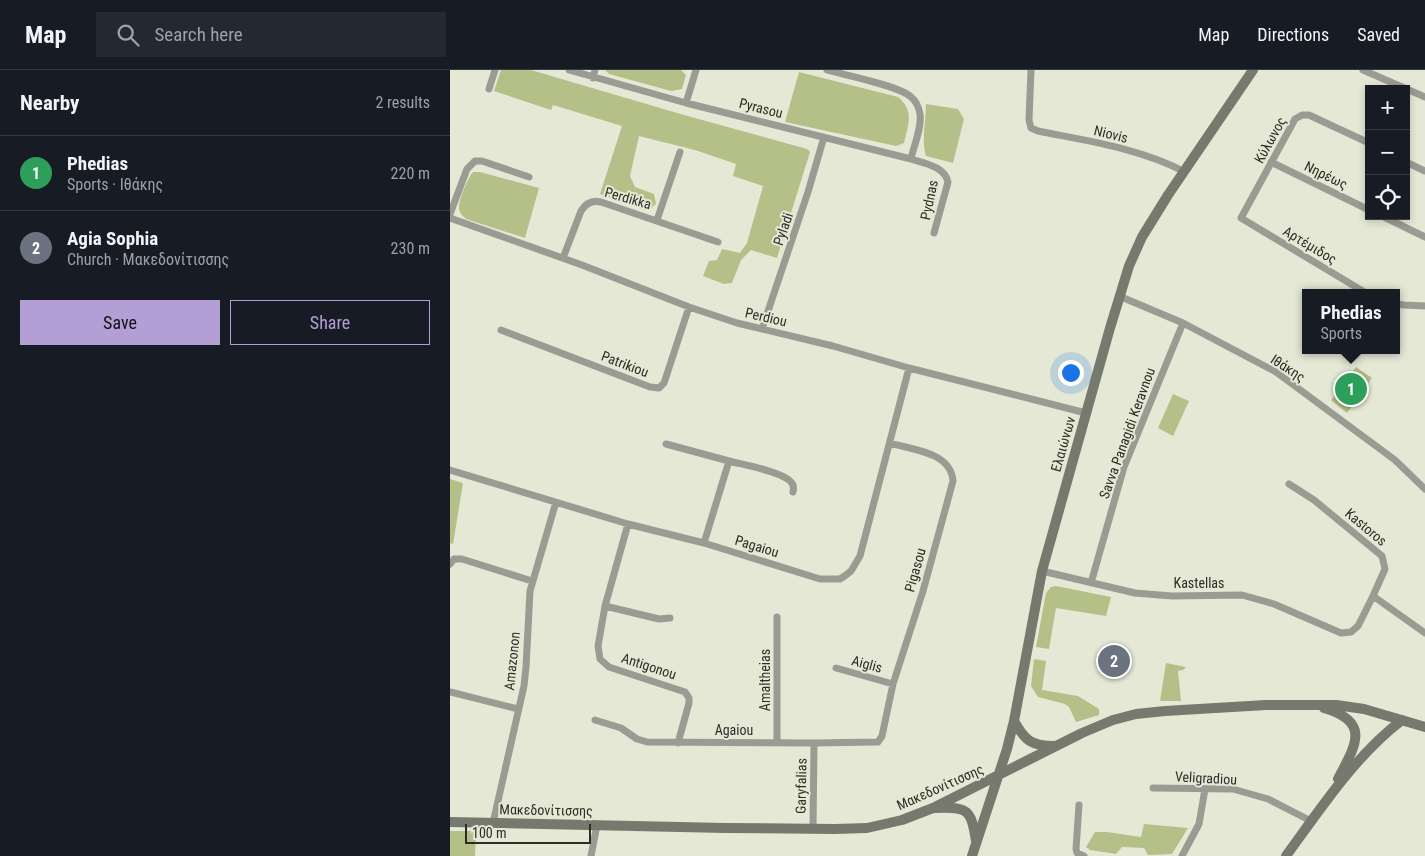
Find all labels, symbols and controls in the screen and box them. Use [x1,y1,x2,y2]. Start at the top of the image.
search box [96,12,446,57]
text: Map [25,21,66,49]
icon: search [114,21,142,49]
text: Search here [154,23,243,46]
text: Map [1198,24,1229,45]
text: Directions [1257,24,1329,45]
text: Saved [1357,24,1400,45]
map controls [1365,85,1410,220]
button: + [1365,85,1410,130]
text: Nearby [20,91,79,115]
text: 2 results [375,93,430,112]
street label: Pyrasou [737,95,785,121]
street label: Κύλωνος [1251,114,1289,166]
street label: Niovis [1092,122,1130,146]
button: − [1365,130,1410,175]
text: Phedias [67,152,128,175]
street label: Νηρέως [1302,158,1350,192]
text: 1 [32,164,40,183]
text: 220 m [391,164,430,183]
text: Sports · Ιθάκης [67,175,163,194]
button: locate [1365,175,1410,220]
street label: Pydnas [917,179,941,221]
street label: Perdikka [603,184,653,212]
street label: Pyladi [770,210,796,248]
street label: Αρτέμιδος [1280,223,1340,267]
text: Agia Sophia [67,227,158,250]
text: 2 [32,239,40,258]
text: 230 m [391,239,430,258]
text: Church · Μακεδονίτισσης [67,250,229,269]
popup [1302,289,1400,354]
button: Save [20,300,220,345]
button: Share [230,300,430,345]
text: Phedias [1320,301,1382,324]
street label: Perdiou [744,304,788,330]
text: Sports [1320,324,1362,343]
street label: Patrikiou [599,348,651,380]
street label: Ιθάκης [1268,351,1308,385]
your location [1058,360,1084,386]
street label: Savva Panagidi Keravnou [1096,365,1158,501]
pin: 1 [1335,370,1367,408]
street label: Ελαιώνων [1047,415,1079,473]
street label: Kastoros [1342,505,1390,549]
street label: Pagaiou [733,532,781,560]
street label: Pigasou [901,546,929,594]
street label: Kastellas [1174,575,1224,591]
street label: Amazonon [501,631,523,691]
pin: 2 [1098,642,1130,680]
street label: Amaltheias [757,649,773,711]
street label: Antigonou [620,650,678,682]
street label: Aiglis [850,652,884,676]
street label: Agaiou [715,722,753,738]
street label: Garyfalias [793,758,809,814]
street label: Μακεδονίτισσης [894,761,986,813]
street label: Veligradiou [1175,768,1237,788]
street label: Μακεδονίτισσης [499,801,593,819]
scale bar [465,821,591,844]
text: 100 m [472,825,507,841]

